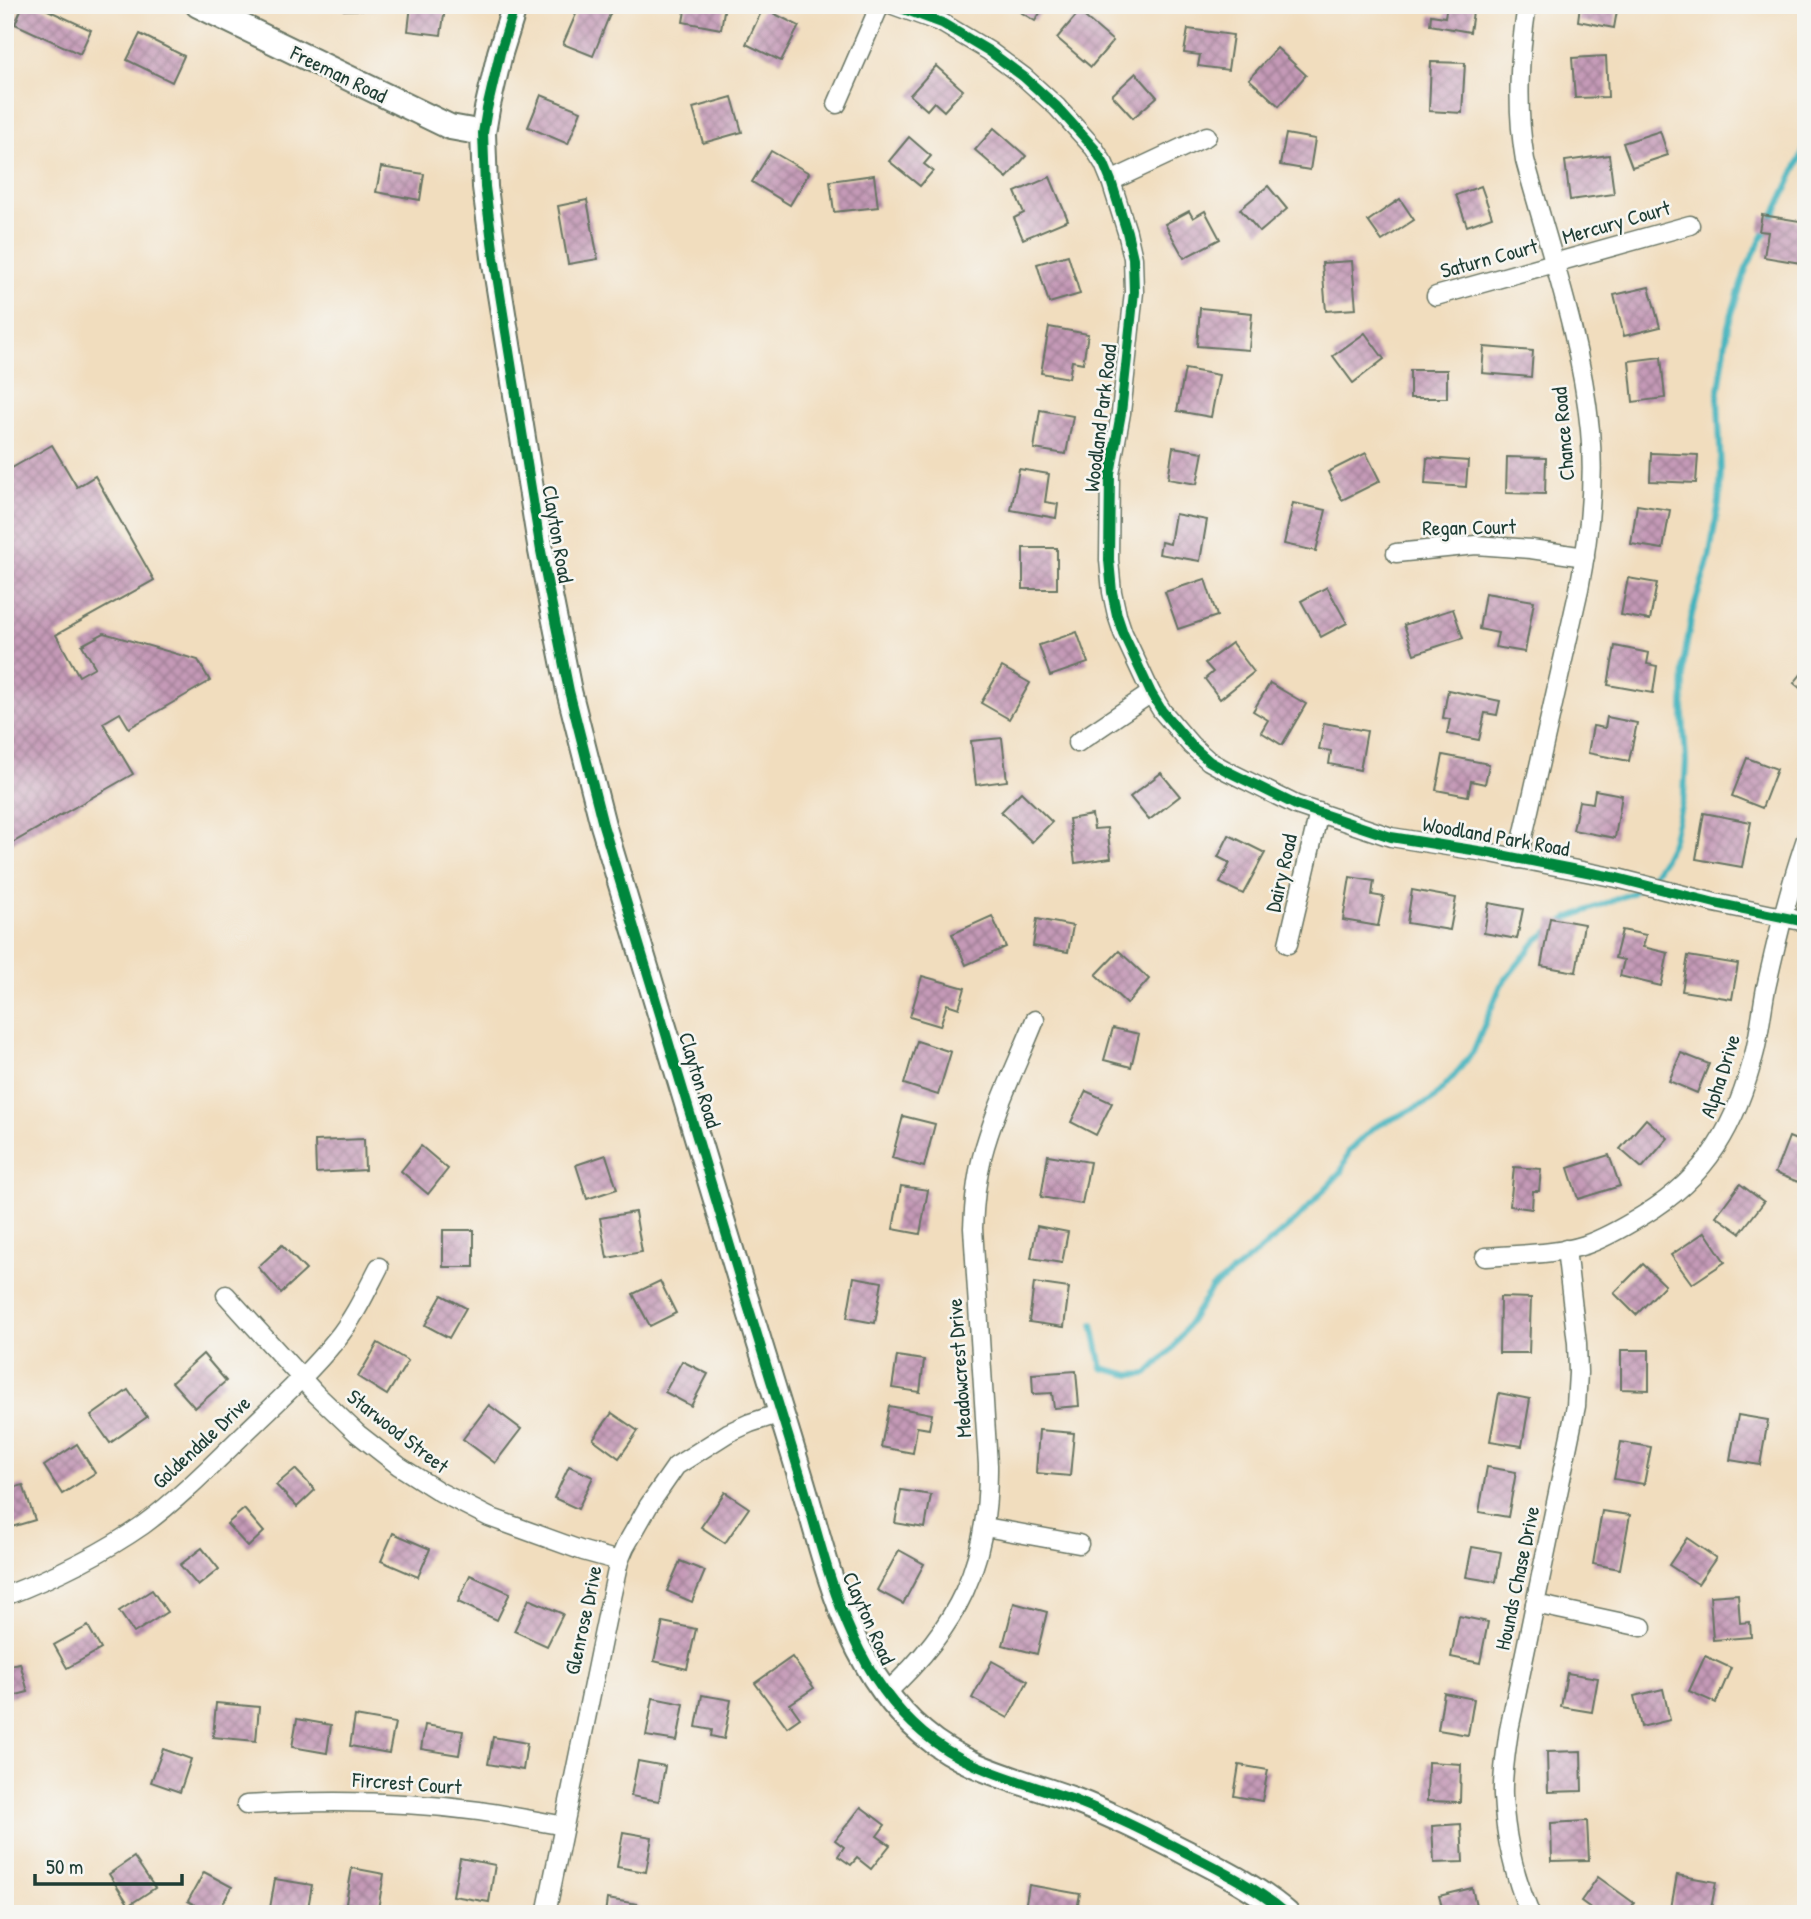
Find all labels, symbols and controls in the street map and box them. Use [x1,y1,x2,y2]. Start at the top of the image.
street label: Freeman Road [285,38,392,110]
street label: Mercury Court [1559,193,1674,251]
street label: Saturn Court [1437,231,1542,285]
street label: Woodland Park Road [1077,342,1123,494]
street label: Chance Road [1544,386,1582,482]
street label: Clayton Road [535,483,581,585]
street label: Regan Court [1422,512,1517,542]
street label: Woodland Park Road [1420,809,1572,863]
street label: Dairy Road [1258,831,1304,915]
street label: Clayton Road [672,1029,728,1131]
street label: Alpha Drive [1693,1031,1747,1121]
street label: Meadowcrest Drive [940,1297,978,1439]
street label: Starwood Street [341,1382,455,1480]
street label: Goldendale Drive [145,1389,257,1495]
street label: Hounds Chase Drive [1488,1503,1546,1653]
street label: Glenrose Drive [557,1563,609,1677]
street label: Clayton Road [836,1567,902,1669]
street label: Fircrest Court [351,1765,463,1801]
scale bar [35,1842,182,1886]
text: 50 m [46,1852,83,1881]

